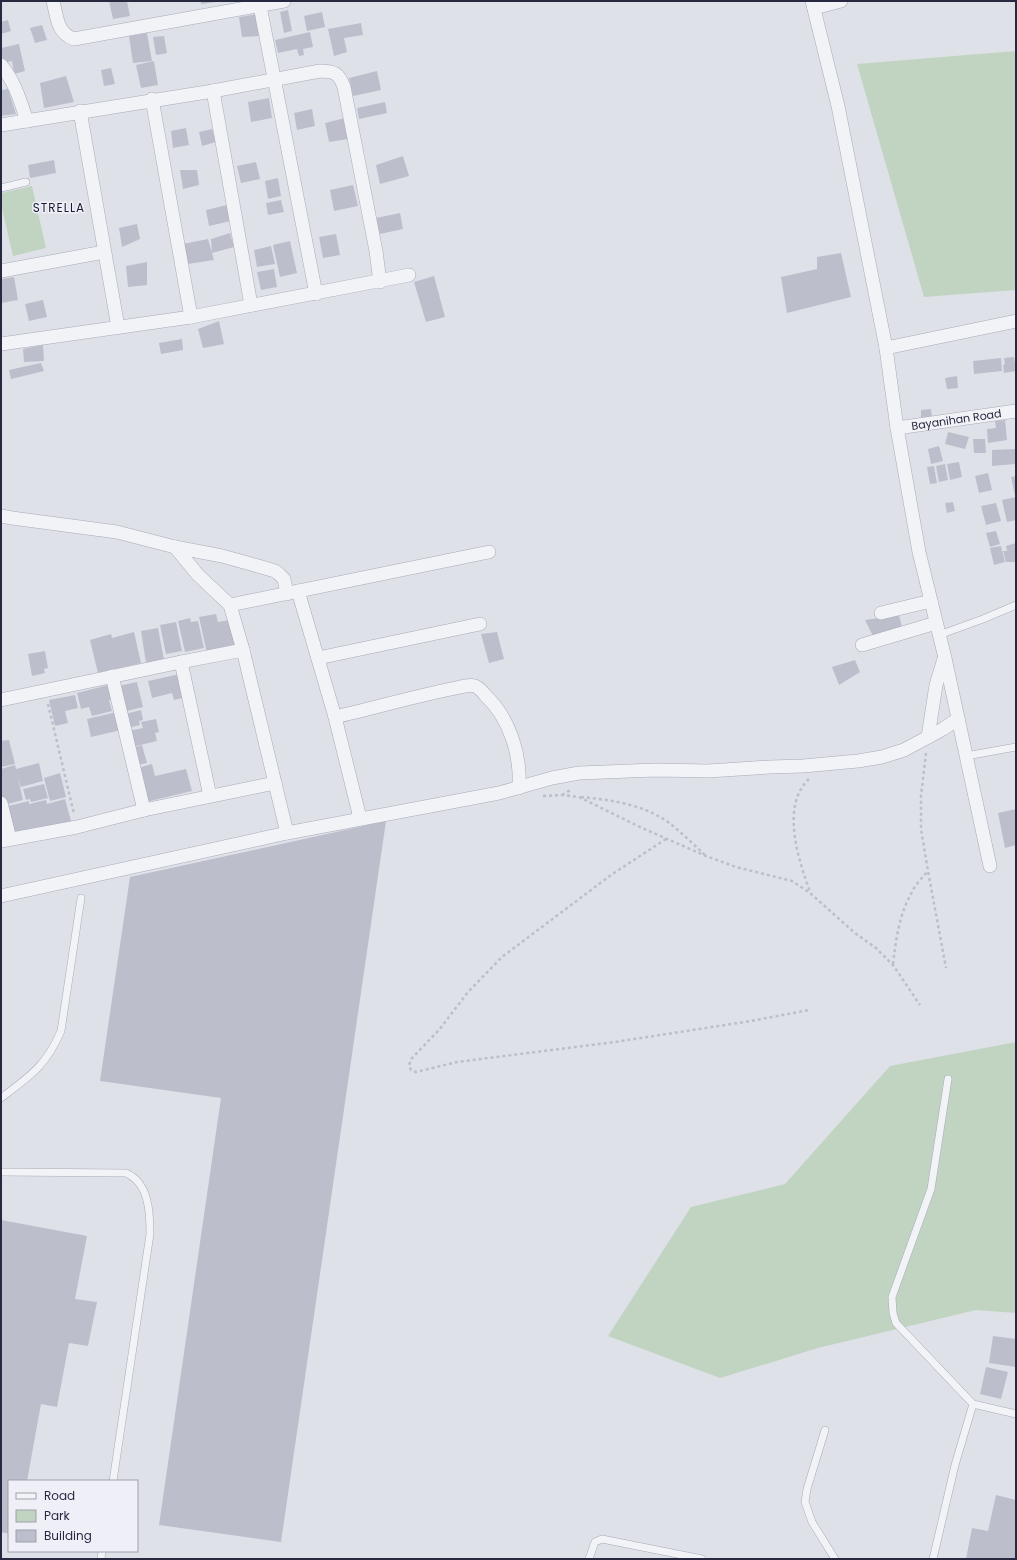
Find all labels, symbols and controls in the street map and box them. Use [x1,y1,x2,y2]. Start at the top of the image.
district label: STRELLA [33,199,85,216]
street label: Bayanihan Road [910,405,1002,434]
legend [8,1480,138,1552]
text: Road [44,1487,75,1504]
text: Park [44,1507,71,1524]
text: Building [44,1527,92,1544]

